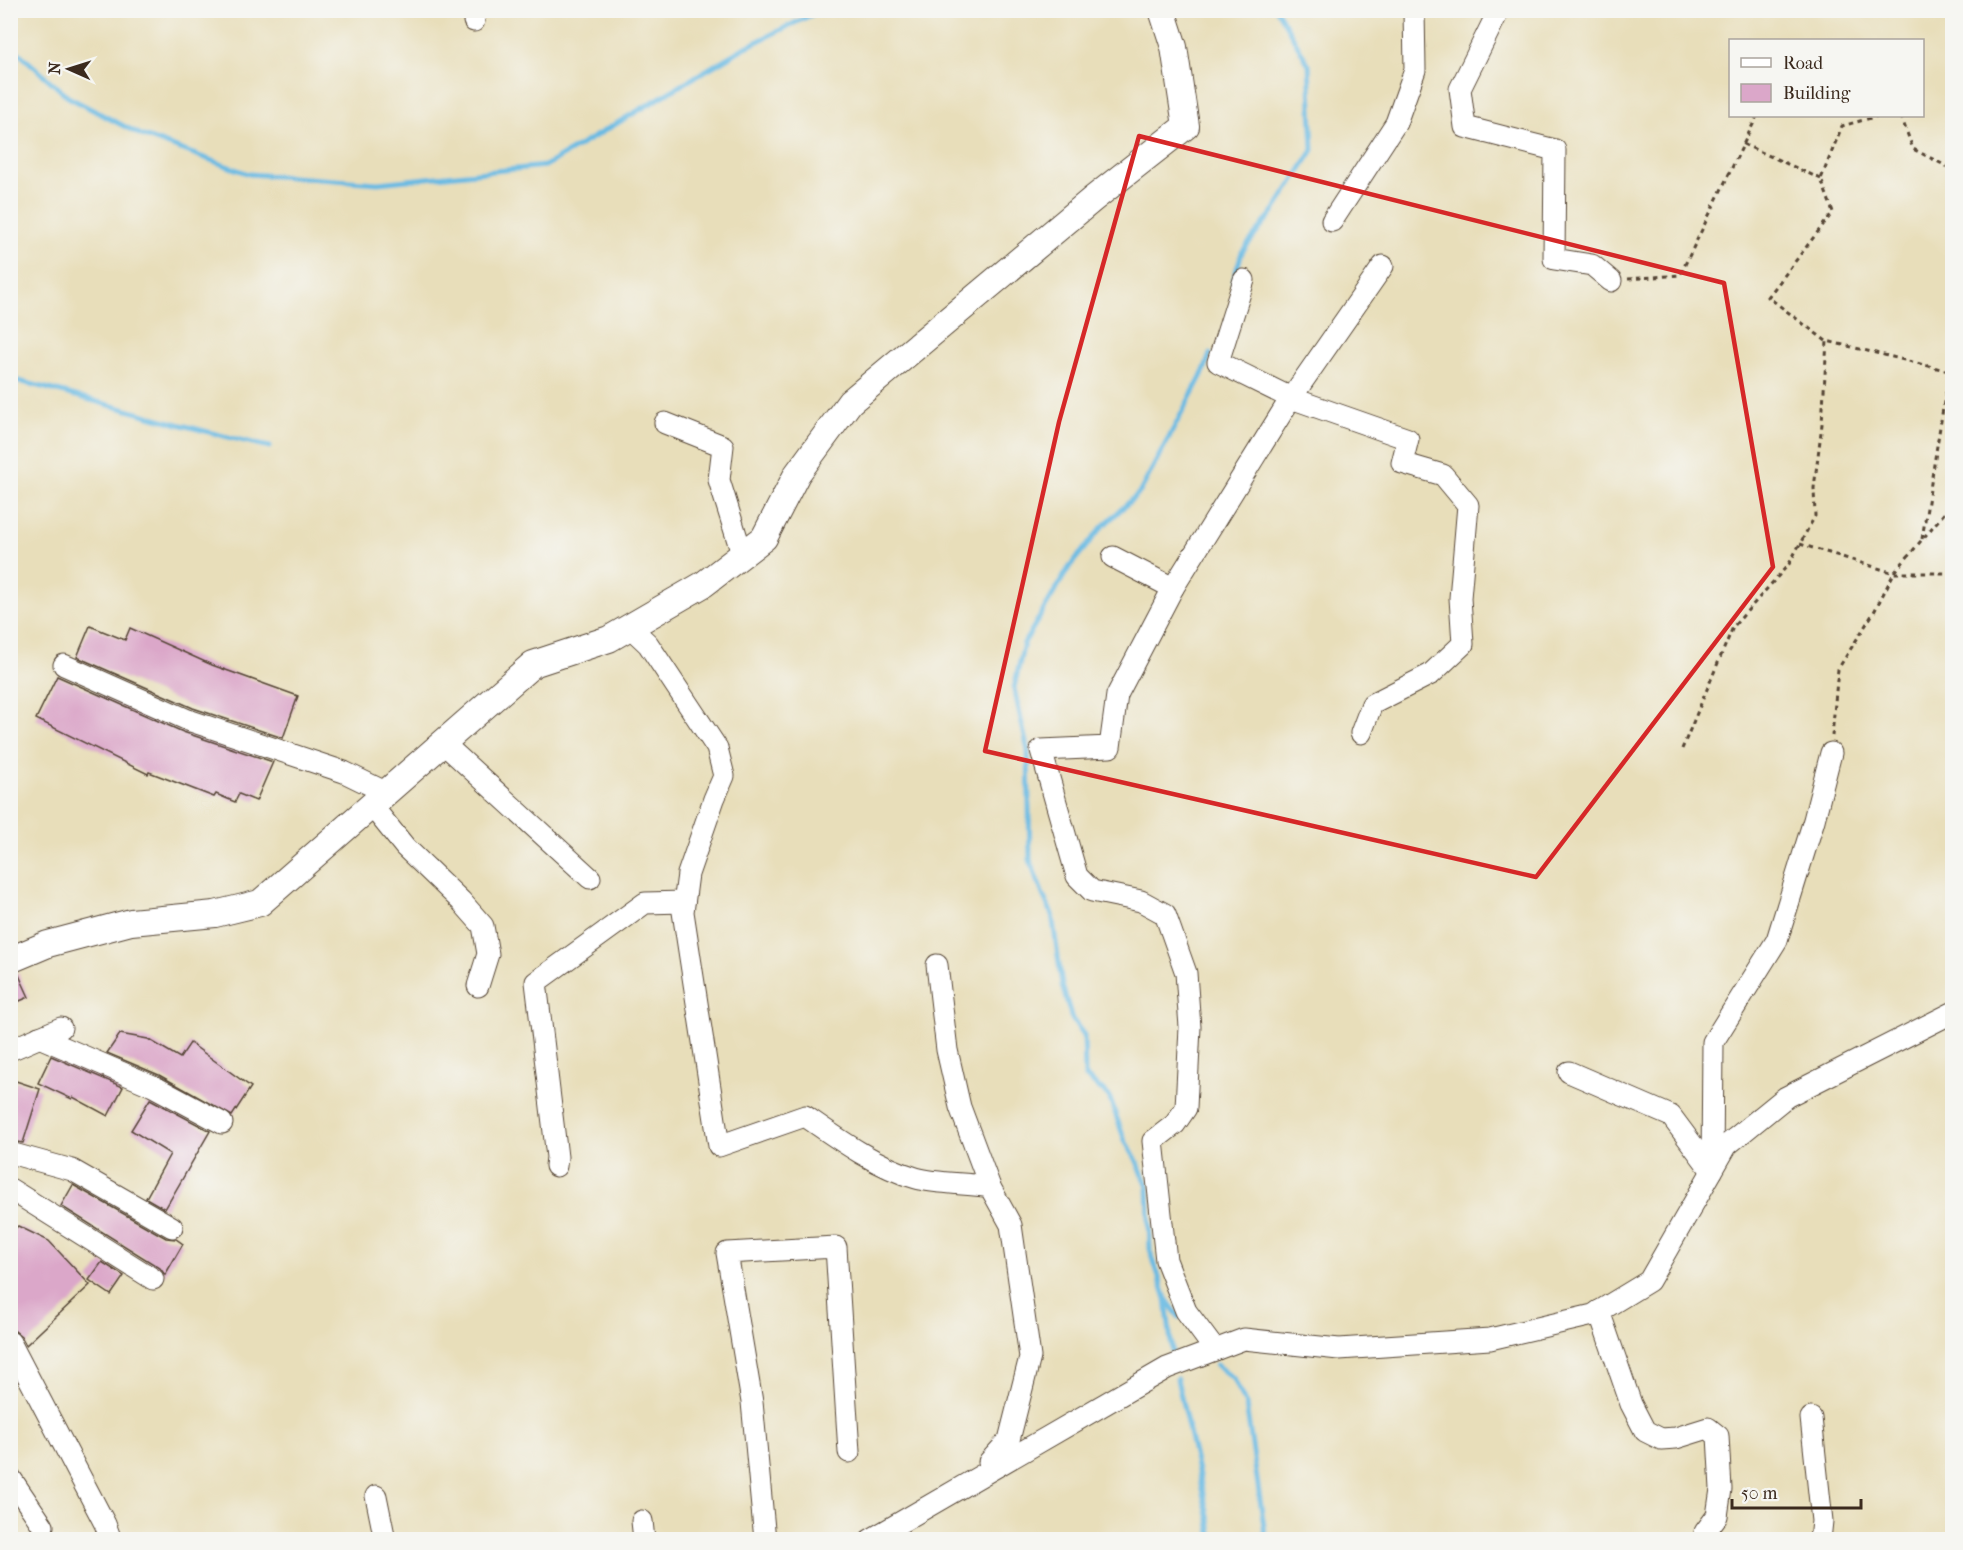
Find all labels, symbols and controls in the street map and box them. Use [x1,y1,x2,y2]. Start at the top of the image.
north arrow [39,39,99,99]
legend [1729,39,1924,117]
text: Road [1783,53,1823,74]
text: N [45,61,64,75]
text: Building [1783,83,1851,104]
scale bar [1732,1472,1861,1510]
text: 50 m [1741,1483,1778,1504]

